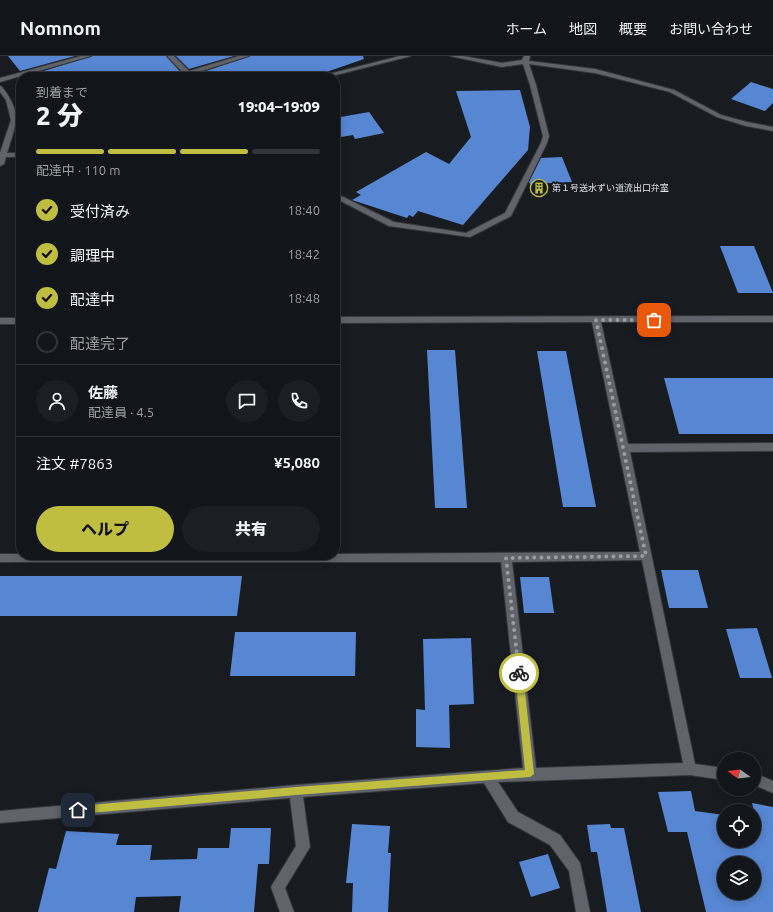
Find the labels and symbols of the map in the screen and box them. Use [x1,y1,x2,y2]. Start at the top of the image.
building icon: 第１号送水ずい道流出口弁室 [529,178,549,198]
place label: 第１号送水ずい道流出口弁室 [552,183,669,193]
pin [637,303,671,337]
courier [499,653,539,693]
north arrow [717,752,761,796]
pin [61,793,95,827]

